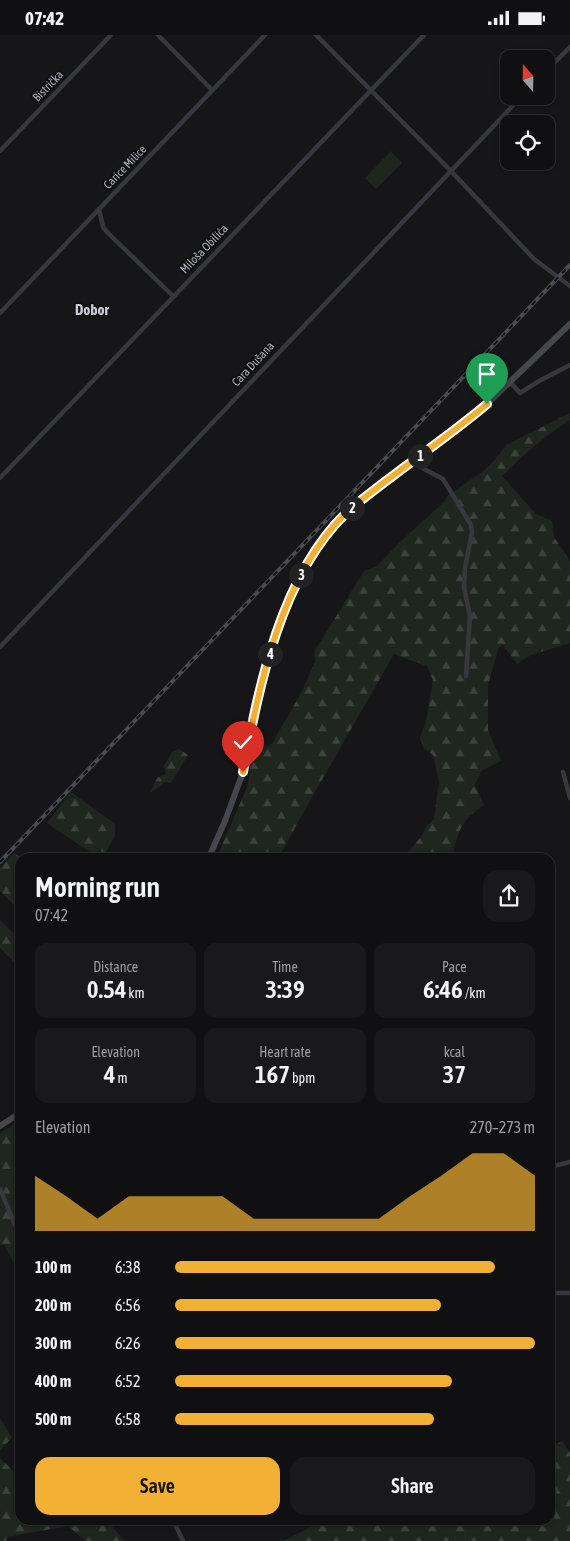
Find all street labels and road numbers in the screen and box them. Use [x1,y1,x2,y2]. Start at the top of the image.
street label: Bistrička [30,68,66,104]
street label: Carice Milice [101,142,149,192]
street label: Miloša Obilića [177,222,231,276]
street label: Cara Dušana [229,339,277,389]

